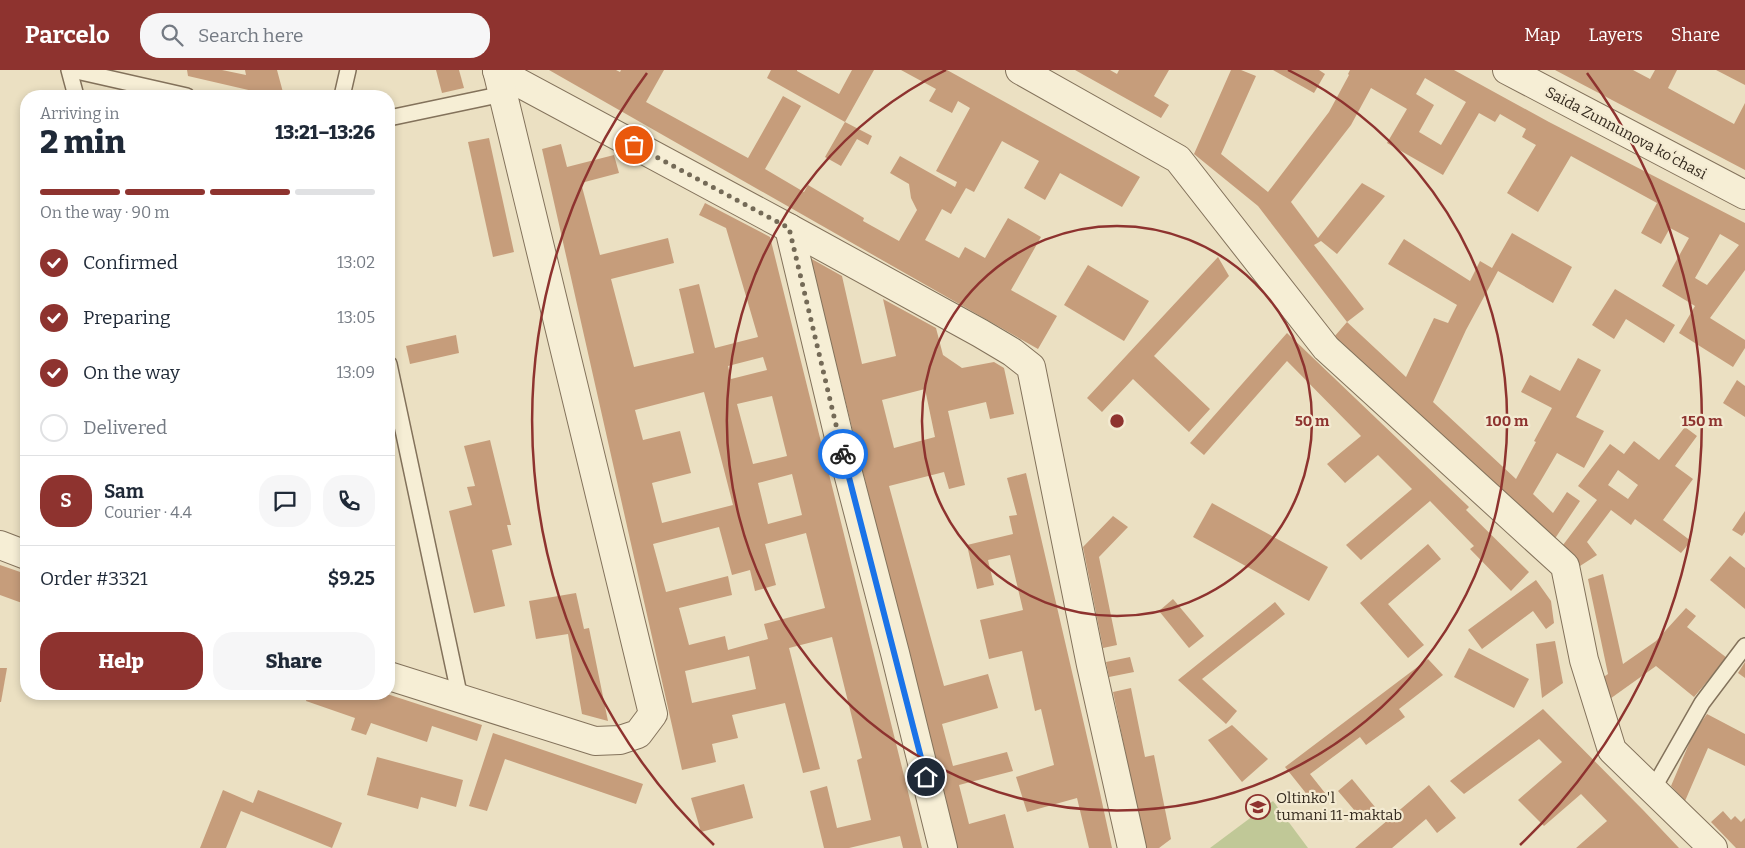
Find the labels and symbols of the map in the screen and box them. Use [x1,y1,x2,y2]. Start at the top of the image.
street label: Saida Zunnunova koʻchasi [1542,83,1710,183]
pin [613,124,655,166]
centre of rings [1108,412,1126,430]
text: 50 m [1295,412,1330,430]
text: 100 m [1486,412,1529,430]
text: 150 m [1681,412,1723,430]
courier [818,429,868,479]
pin [905,756,947,798]
place label: Oltinko'l tumani 11-maktab [1276,789,1402,824]
school or university icon: Oltinko'l tumani 11-maktab [1245,794,1271,820]

